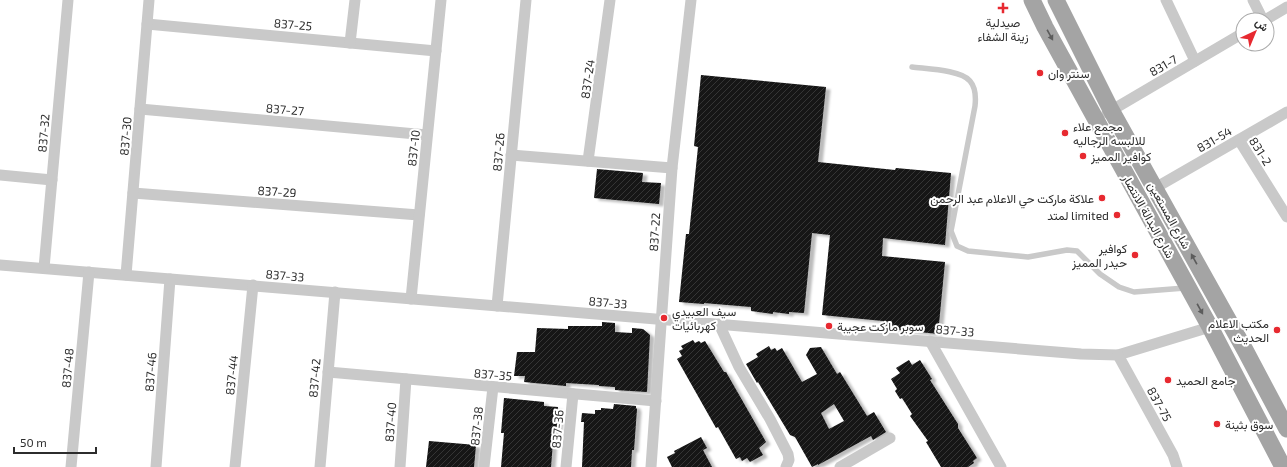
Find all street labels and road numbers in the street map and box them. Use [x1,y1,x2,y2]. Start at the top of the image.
street label: 837-25 [273,15,313,33]
street label: 831-7 [1147,52,1179,78]
street label: 837-24 [577,59,597,99]
street label: 837-27 [265,100,305,118]
street label: 837-32 [34,113,52,153]
street label: 837-30 [116,116,134,156]
street label: 831-54 [1194,123,1234,155]
street label: 837-10 [404,129,422,167]
street label: 837-26 [489,132,507,172]
street label: 831-2 [1247,134,1275,168]
street label: شارع البدالة الانتصار [1117,171,1178,262]
street label: شارع المستعين [1143,179,1194,252]
street label: 837-29 [257,183,297,199]
street label: 837-22 [646,212,662,252]
street label: 837-33 [265,266,305,284]
street label: 837-33 [588,293,628,311]
street label: 837-33 [935,321,975,339]
street label: 837-48 [58,348,76,388]
street label: 837-46 [142,352,158,392]
street label: 837-44 [222,354,240,396]
street label: 837-42 [305,358,323,398]
street label: 837-35 [473,365,513,383]
street label: 837-75 [1145,384,1175,424]
street label: 837-40 [382,402,398,442]
street label: 837-38 [467,406,485,446]
street label: 837-36 [548,409,566,449]

